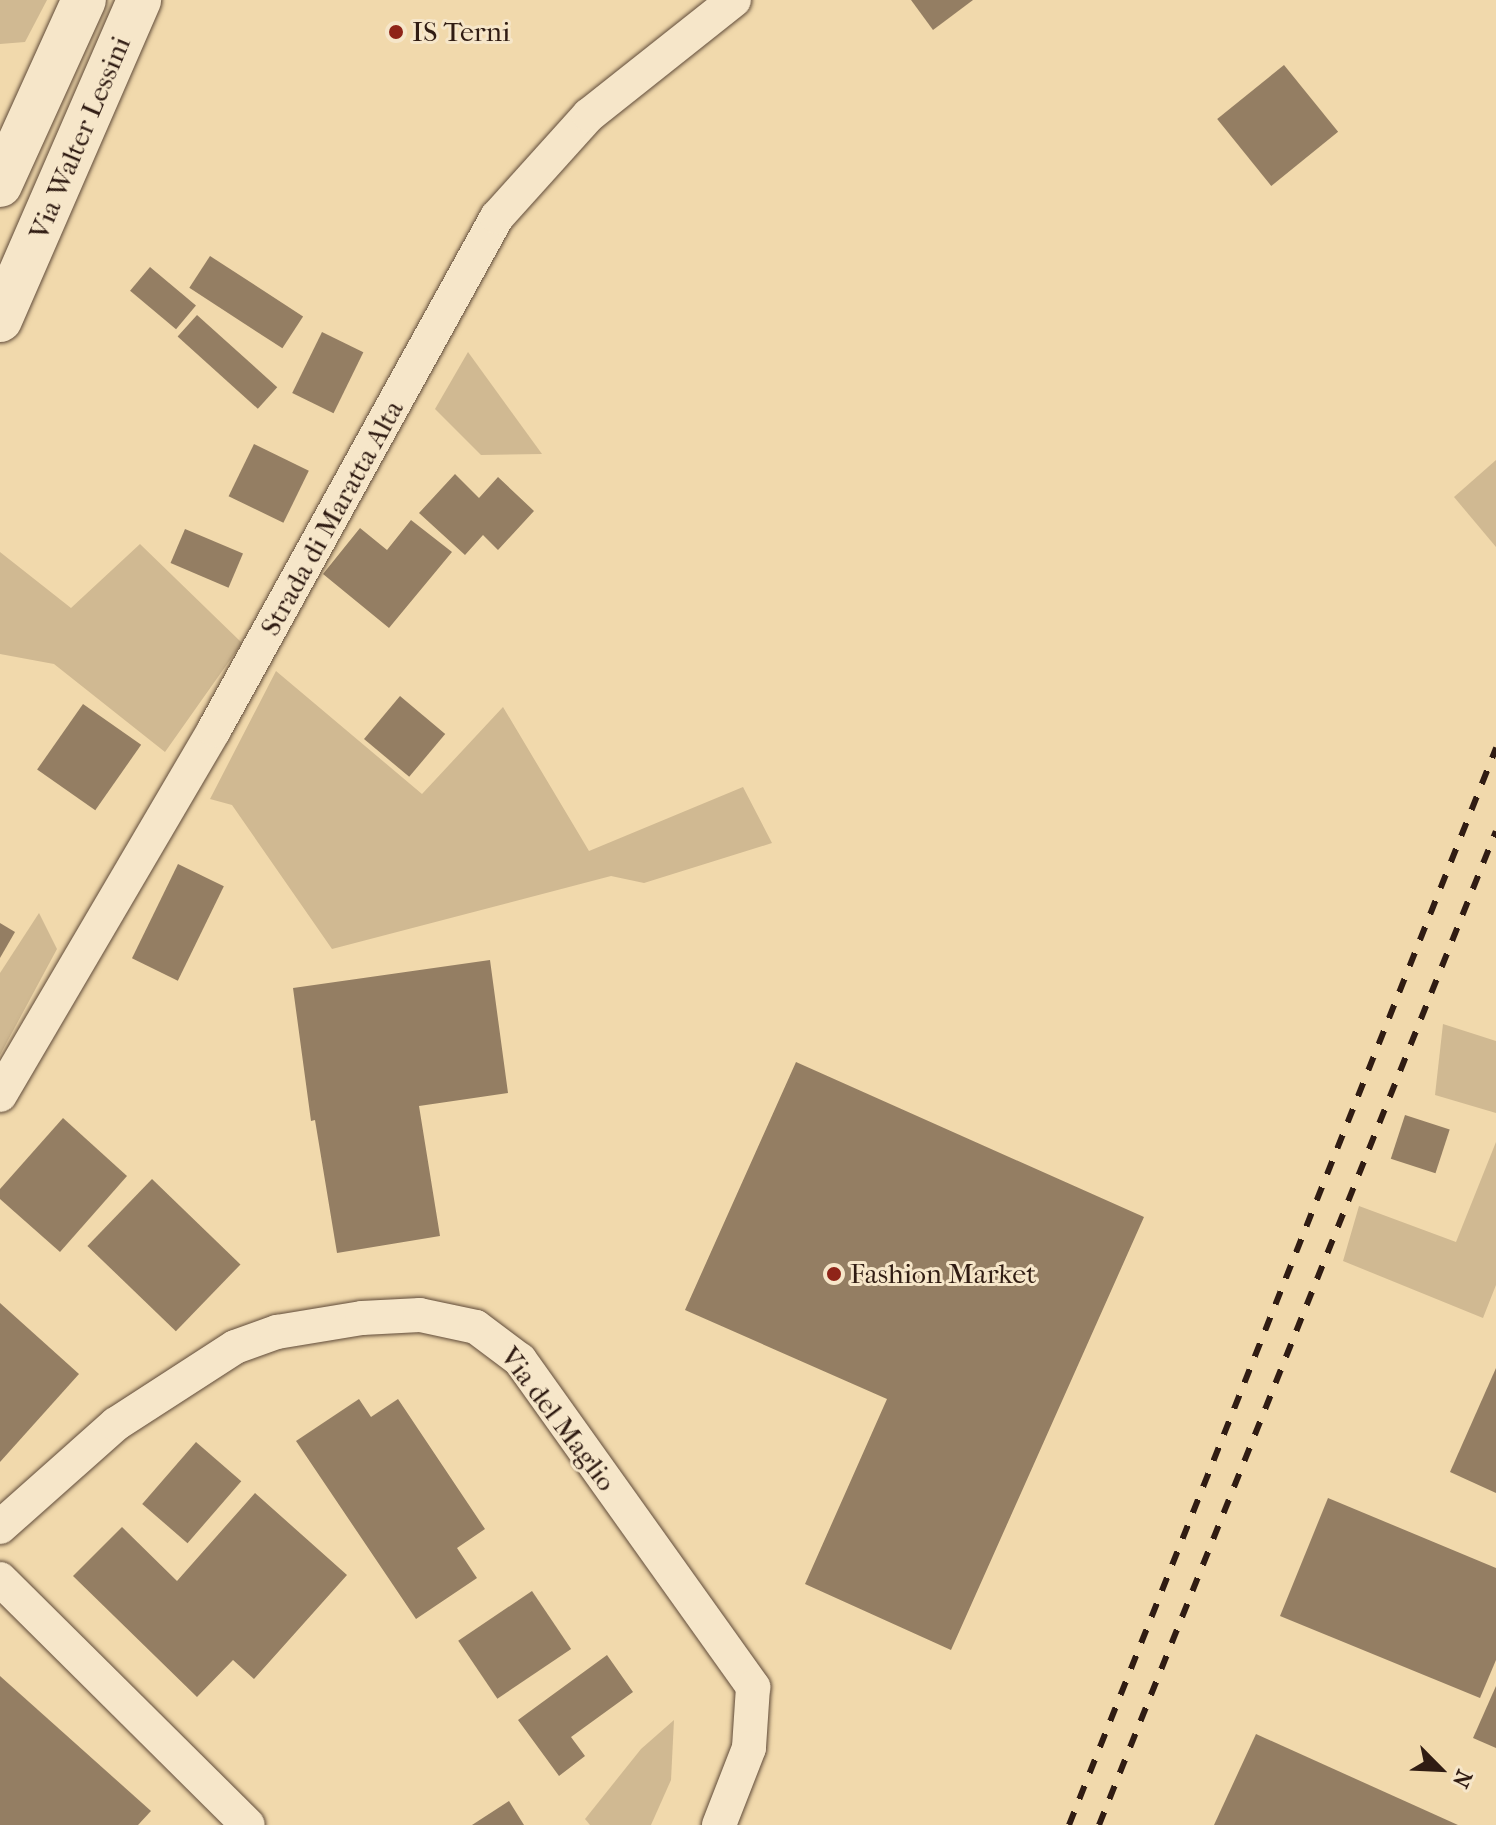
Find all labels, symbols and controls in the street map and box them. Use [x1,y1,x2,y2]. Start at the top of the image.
place label: IS Terni [412,15,510,49]
marker: IS Terni [387,23,405,41]
street label: Via Walter Lessini [22,31,138,245]
street label: Strada di Maratta Alta [253,394,411,642]
place label: Fashion Market [850,1257,1036,1291]
marker: Fashion Market [825,1265,843,1283]
street label: Via del Maglio [493,1340,623,1498]
north arrow [1400,1729,1480,1809]
text: N [1447,1766,1477,1792]

